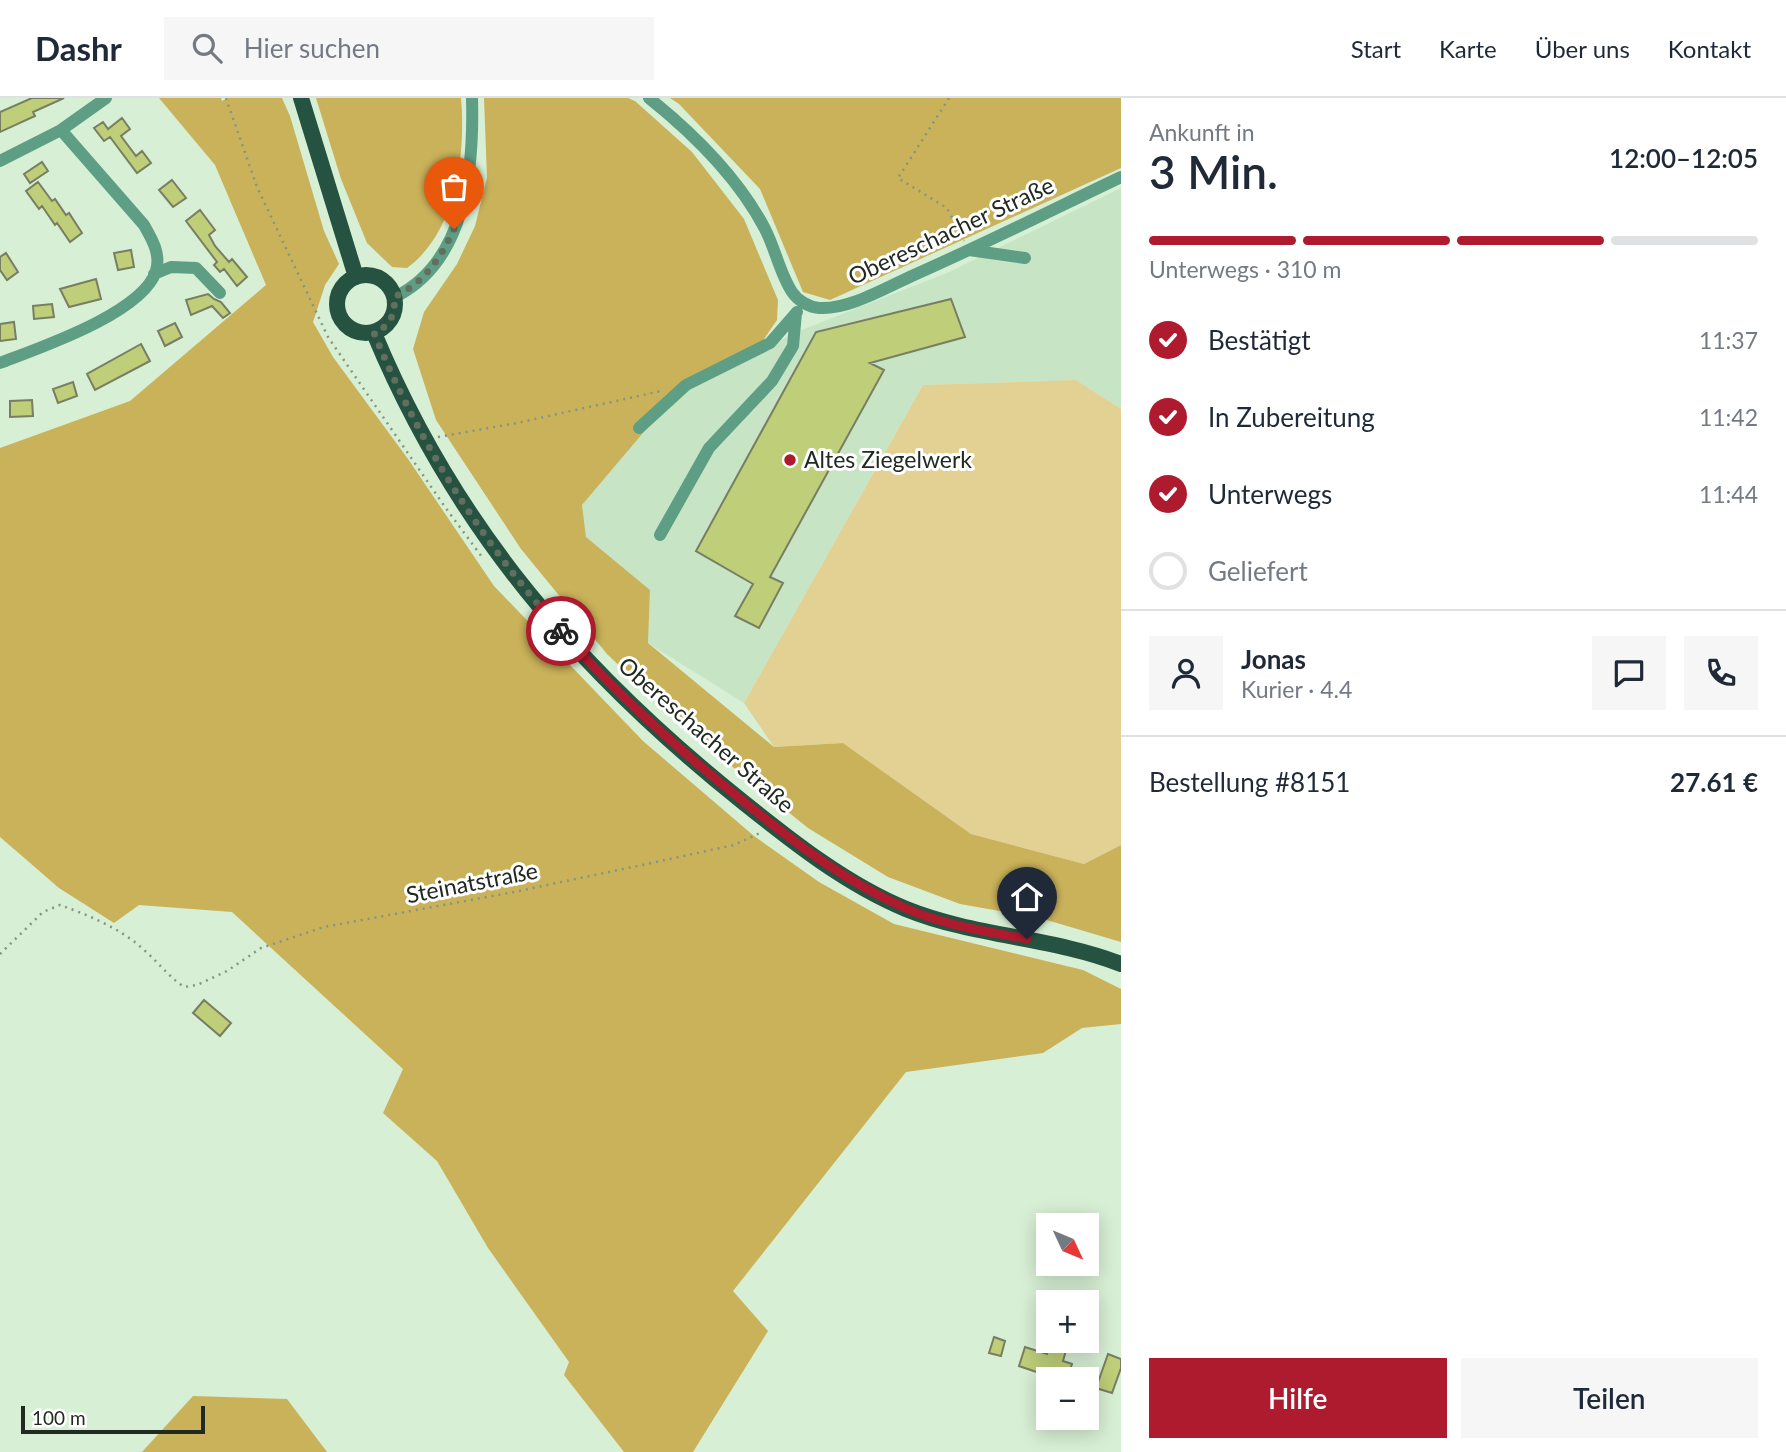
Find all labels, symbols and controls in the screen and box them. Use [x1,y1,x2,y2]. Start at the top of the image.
search box [164,17,654,80]
text: Dashr [35,28,122,68]
icon: search [188,29,226,67]
text: Hier suchen [244,32,380,64]
text: Start [1351,34,1401,63]
text: Karte [1439,34,1497,63]
text: Über uns [1535,34,1630,63]
text: Kontakt [1668,34,1751,63]
text: Ankunft in [1149,118,1255,146]
text: 12:00–12:05 [1609,142,1758,174]
text: 3 Min. [1149,144,1278,199]
pin [424,157,484,229]
icon: bag [435,168,473,206]
street label: Obereschacher Straße [843,170,1058,290]
text: Unterwegs · 310 m [1149,255,1342,283]
icon: check [1149,321,1187,359]
text: Bestätigt [1208,324,1311,356]
text: 11:37 [1699,326,1758,354]
icon: check [1149,398,1187,436]
text: In Zubereitung [1208,401,1375,433]
text: 11:42 [1699,403,1758,431]
place label: Altes Ziegelwerk [804,445,972,473]
marker: Altes Ziegelwerk [782,452,798,468]
icon: check [1149,475,1187,513]
text: Unterwegs [1208,478,1332,510]
text: 11:44 [1699,480,1758,508]
text: Geliefert [1208,555,1308,587]
courier [526,596,596,666]
icon: bike [542,612,580,650]
button: person [1149,636,1223,710]
button: chat [1592,636,1666,710]
button: phone [1684,636,1758,710]
text: Jonas [1241,643,1306,675]
street label: Obereschacher Straße [613,650,800,818]
text: Kurier · 4.4 [1241,675,1352,703]
text: Bestellung #8151 [1149,766,1350,798]
text: 27.61 € [1670,766,1758,798]
street label: Steinatstraße [404,856,540,908]
pin [997,867,1057,939]
icon: home [1008,878,1046,916]
north arrow [1036,1213,1099,1276]
map controls [1036,1213,1099,1430]
button: + [1036,1290,1099,1353]
button: Hilfe [1149,1358,1447,1438]
button: Teilen [1461,1358,1758,1438]
button: − [1036,1367,1099,1430]
scale bar [21,1403,205,1435]
text: 100 m [32,1406,86,1429]

